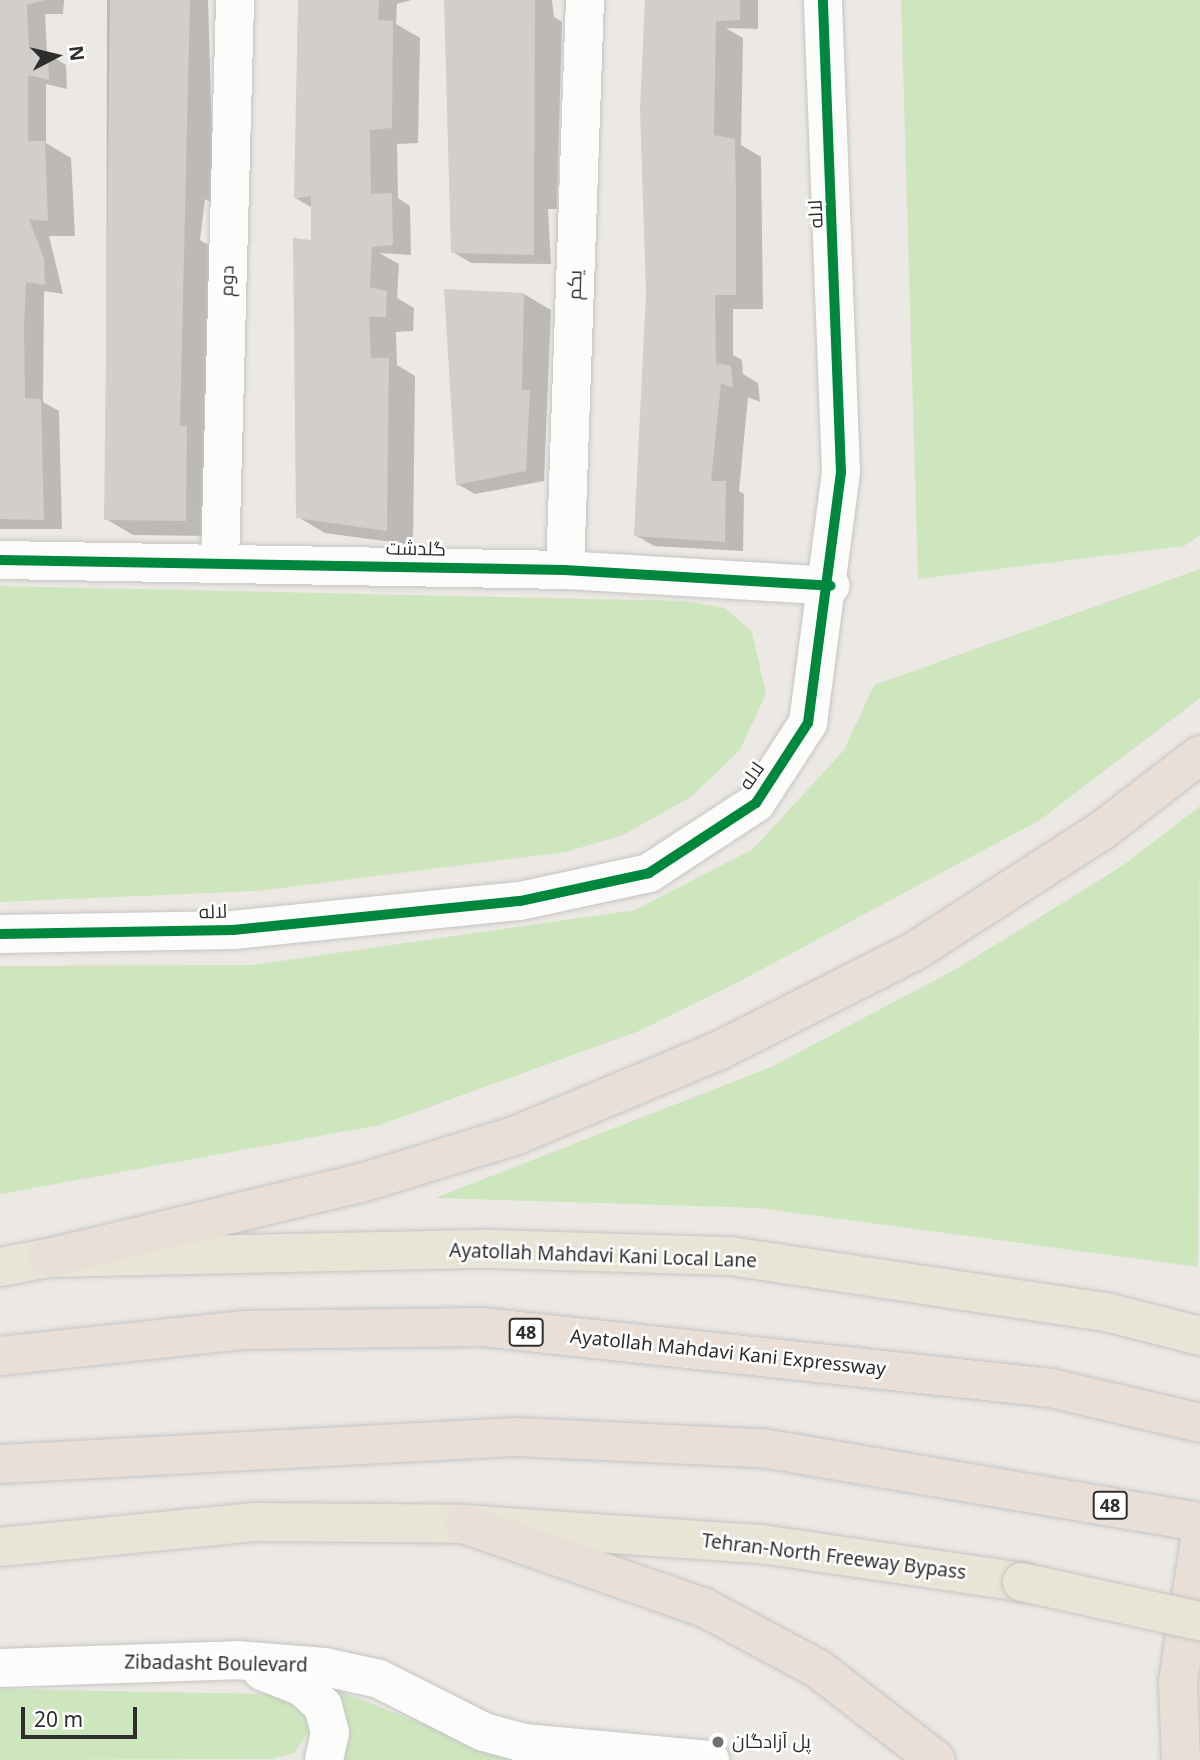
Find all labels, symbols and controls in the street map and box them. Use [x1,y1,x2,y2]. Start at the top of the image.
north arrow [21,21,91,91]
text: N [63,44,91,63]
street label: لاله [804,199,828,229]
street label: دوم [215,265,239,297]
street label: یکم [563,270,587,300]
street label: گلدشت [386,537,446,561]
street label: لاله [735,758,769,794]
street label: لاله [198,900,228,924]
street label: Ayatollah Mahdavi Kani Local Lane [449,1239,757,1273]
road number: 48 [508,1317,544,1346]
street label: Ayatollah Mahdavi Kani Expressway [569,1325,887,1381]
road number: 48 [1092,1490,1128,1520]
street label: Tehran-North Freeway Bypass [701,1529,967,1585]
street label: Zibadasht Boulevard [124,1651,308,1677]
scale bar [24,1694,140,1738]
text: 20 m [34,1705,83,1733]
place label: پل آزادگان [732,1731,811,1753]
marker: پل آزادگان [710,1734,726,1750]

